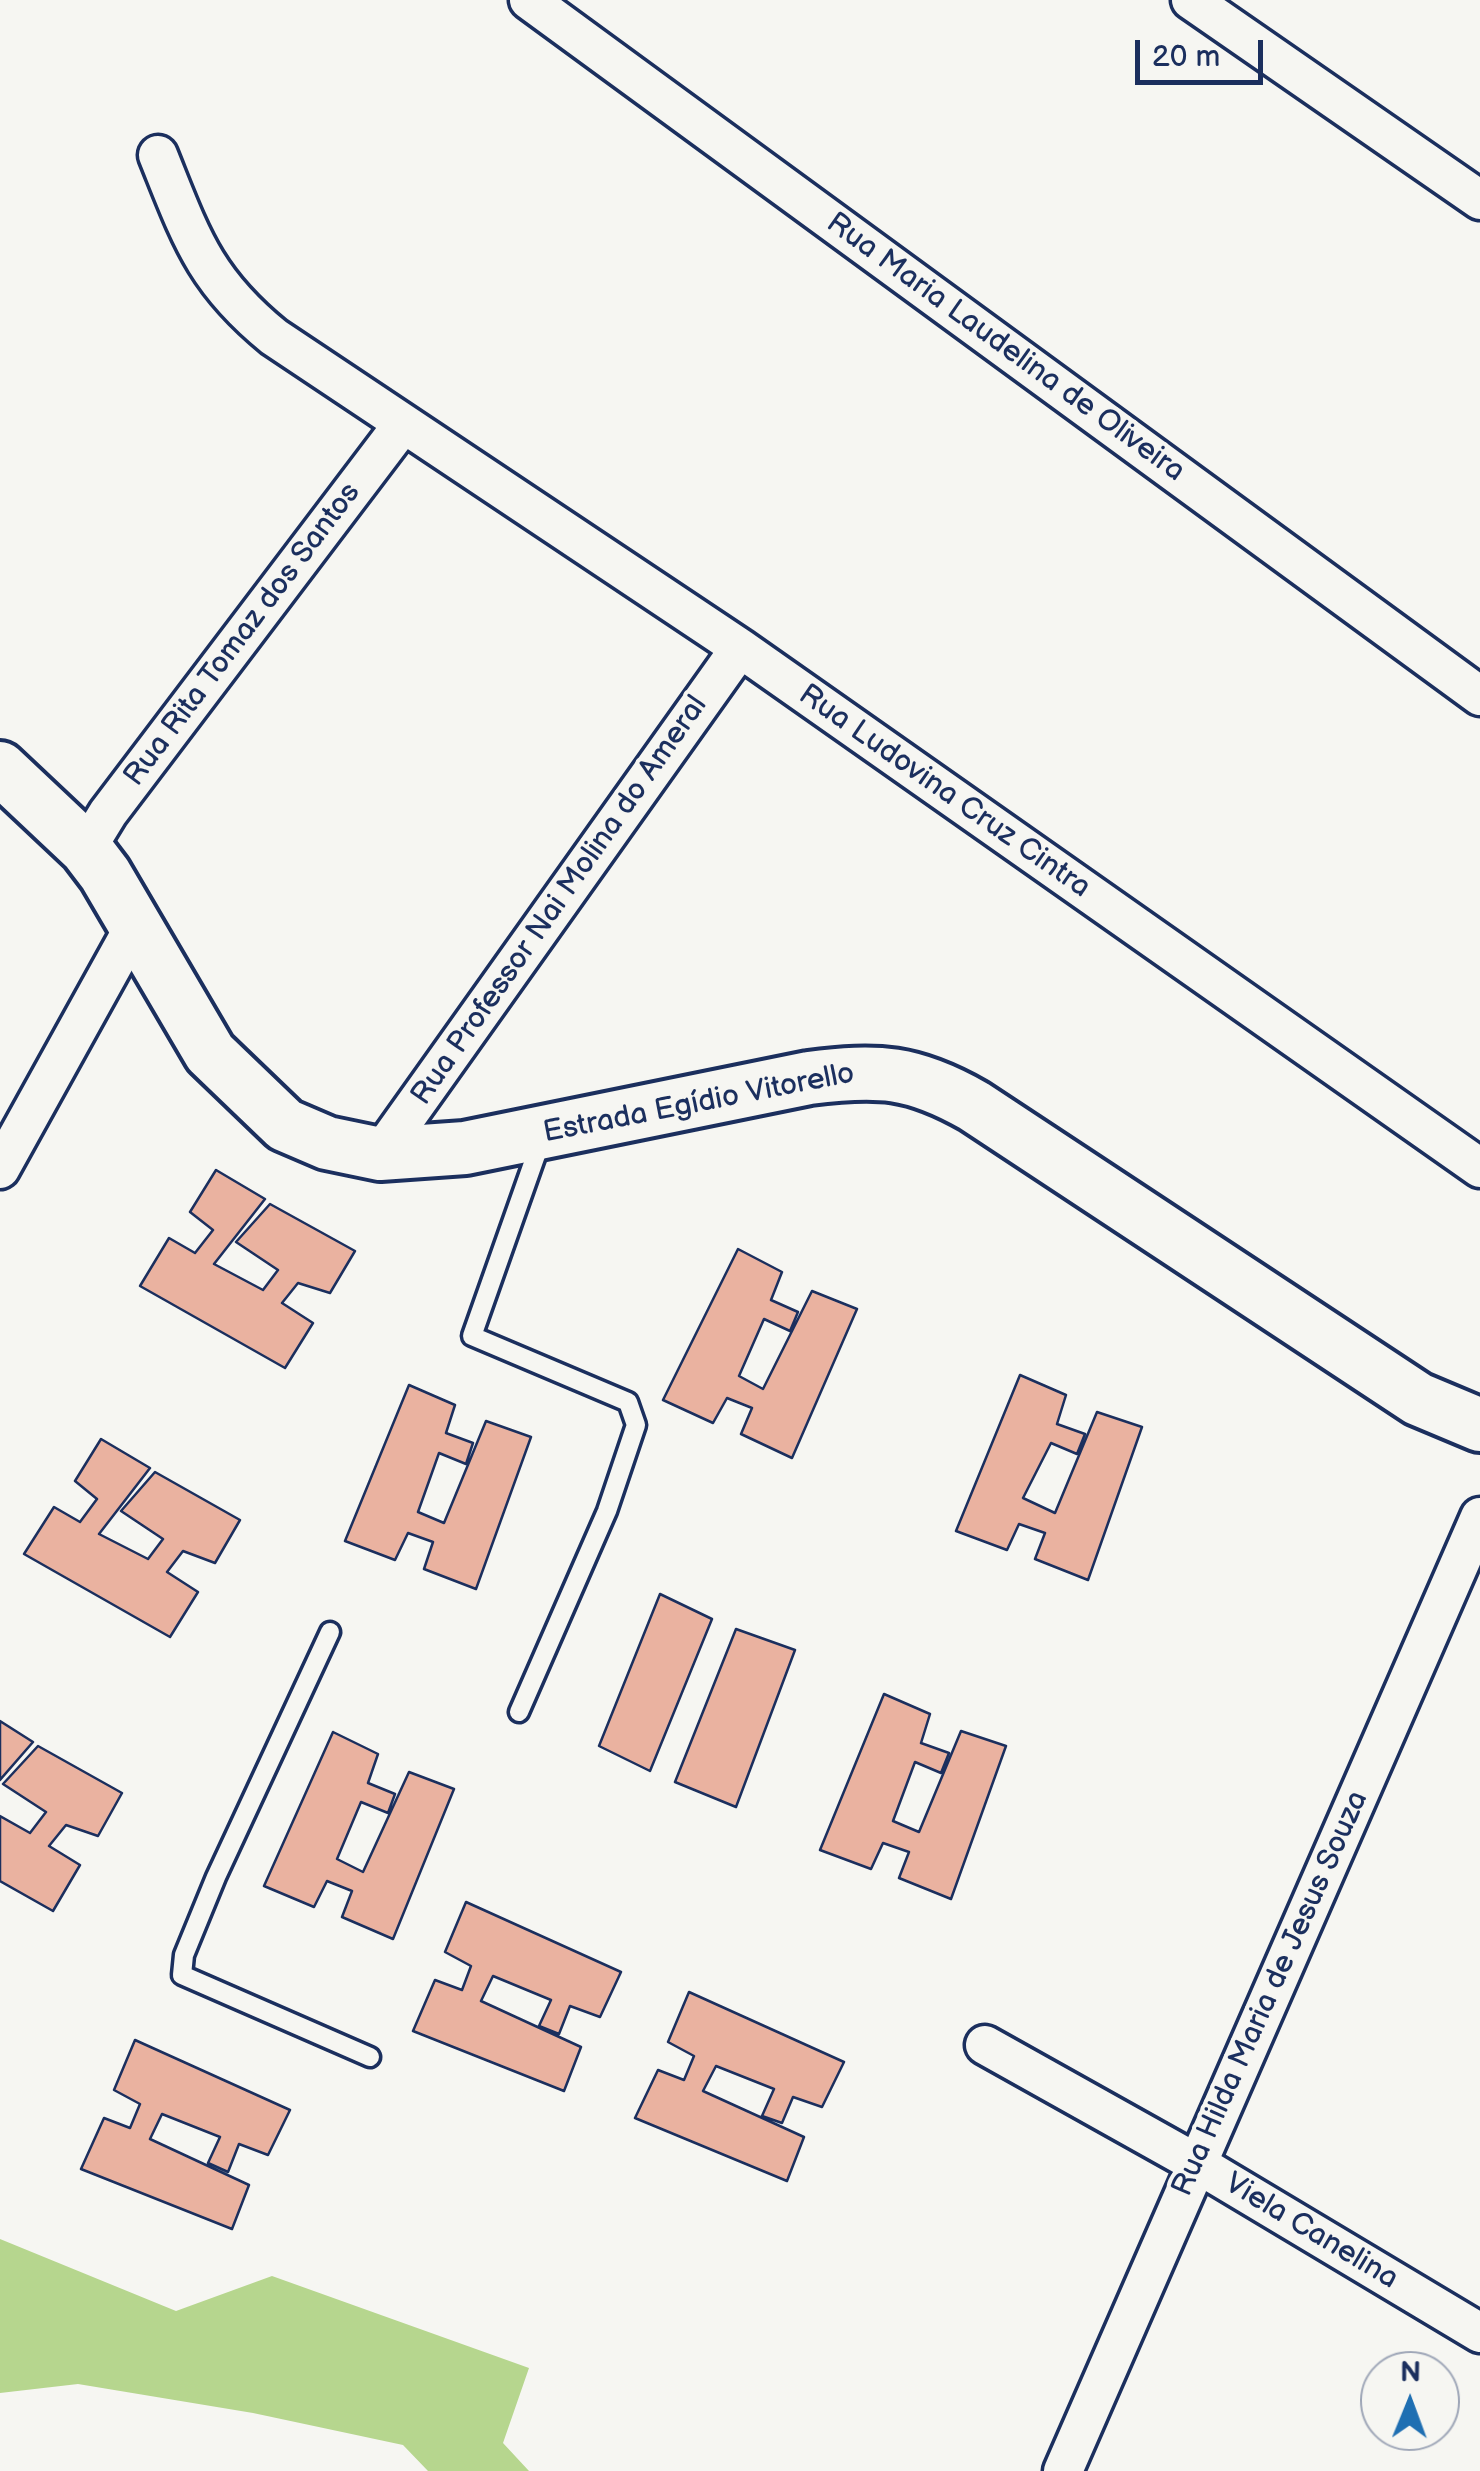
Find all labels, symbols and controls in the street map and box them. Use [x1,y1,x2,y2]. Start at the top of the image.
scale bar [1140,20,1268,82]
text: 20 m [1152,39,1220,75]
street label: Rua Maria Laudelina de Oliveira [819,206,1191,490]
street label: Rua Rita Tomaz dos Santos [117,476,369,794]
street label: Rua Ludovina Cruz Cintra [791,678,1097,906]
street label: Rua Professor Nai Molina do Ameral [404,689,716,1113]
street label: Estrada Egídio Vitorello [540,1056,858,1152]
street label: Rua Hilda Maria de Jesus Souza [1165,1786,1377,2202]
street label: Viela Canelina [1218,2166,1404,2298]
north arrow [1360,2351,1460,2451]
text: N [1400,2356,1421,2389]

